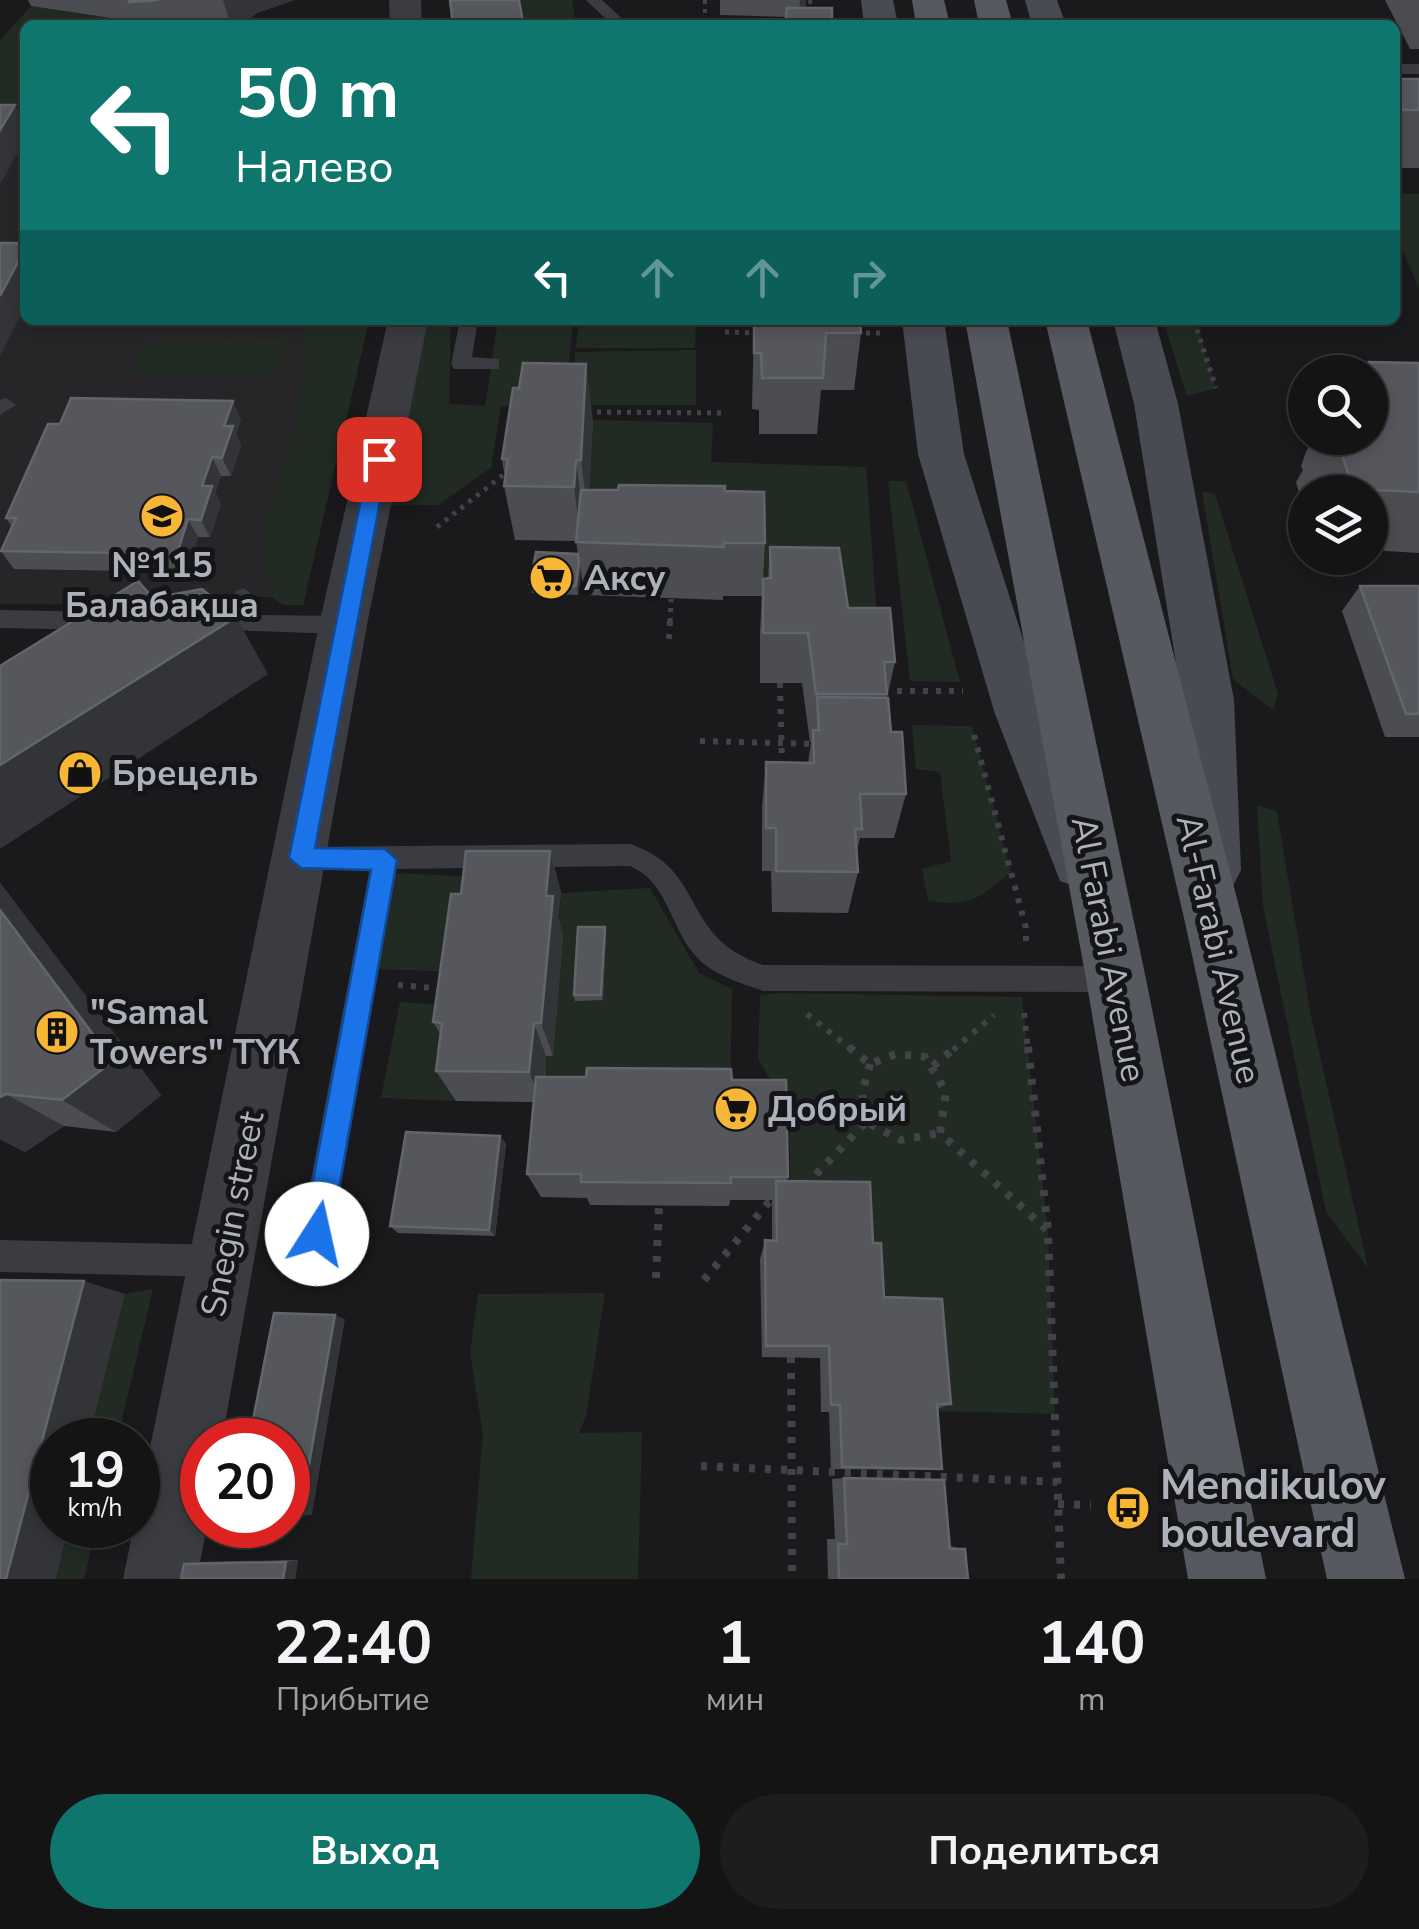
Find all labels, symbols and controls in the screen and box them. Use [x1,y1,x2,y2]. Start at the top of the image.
text: 50 m [235,46,399,142]
icon: left [70,60,200,190]
text: Налево [235,137,394,198]
icon: left [525,250,580,305]
icon: ahead [630,250,685,305]
icon: ahead [735,250,790,305]
icon: right [840,250,895,305]
map controls [1288,355,1388,575]
button: search [1288,355,1388,455]
pin [337,417,422,502]
icon: arrive [352,432,407,487]
button: layers [1288,475,1388,575]
school or university icon: №115 Балабақша [139,493,185,539]
place label: №115 Балабақша [65,542,259,629]
supermarket icon: Аксу [528,555,574,601]
place label: Аксу [584,555,666,602]
shop icon: Брецель [57,750,103,796]
place label: Брецель [112,750,258,797]
street label: Al-Farabi Avenue [1165,810,1272,1088]
street label: Al Farabi Avenue [1060,812,1157,1086]
place label: "Samal Towers" ТҮК [90,989,301,1076]
building icon: "Samal Towers" ТҮК [34,1009,80,1055]
supermarket icon: Добрый [713,1086,759,1132]
place label: Добрый [768,1086,907,1133]
street label: Snegin street [190,1107,276,1321]
position arrow [265,1182,369,1286]
speed limit sign: 20 [180,1418,310,1548]
text: 19 [65,1436,125,1505]
place label: Mendikulov boulevard [1160,1457,1386,1562]
bus stop icon: Mendikulov boulevard [1105,1485,1151,1531]
text: km/h [67,1491,123,1525]
text: 22:40 [273,1602,432,1684]
text: 1 [717,1602,753,1684]
text: 140 [1038,1602,1146,1684]
text: Прибытие [276,1678,430,1721]
text: мин [706,1678,764,1721]
text: m [1078,1678,1105,1721]
button: Выход [50,1794,700,1909]
button: Поделиться [720,1794,1369,1909]

